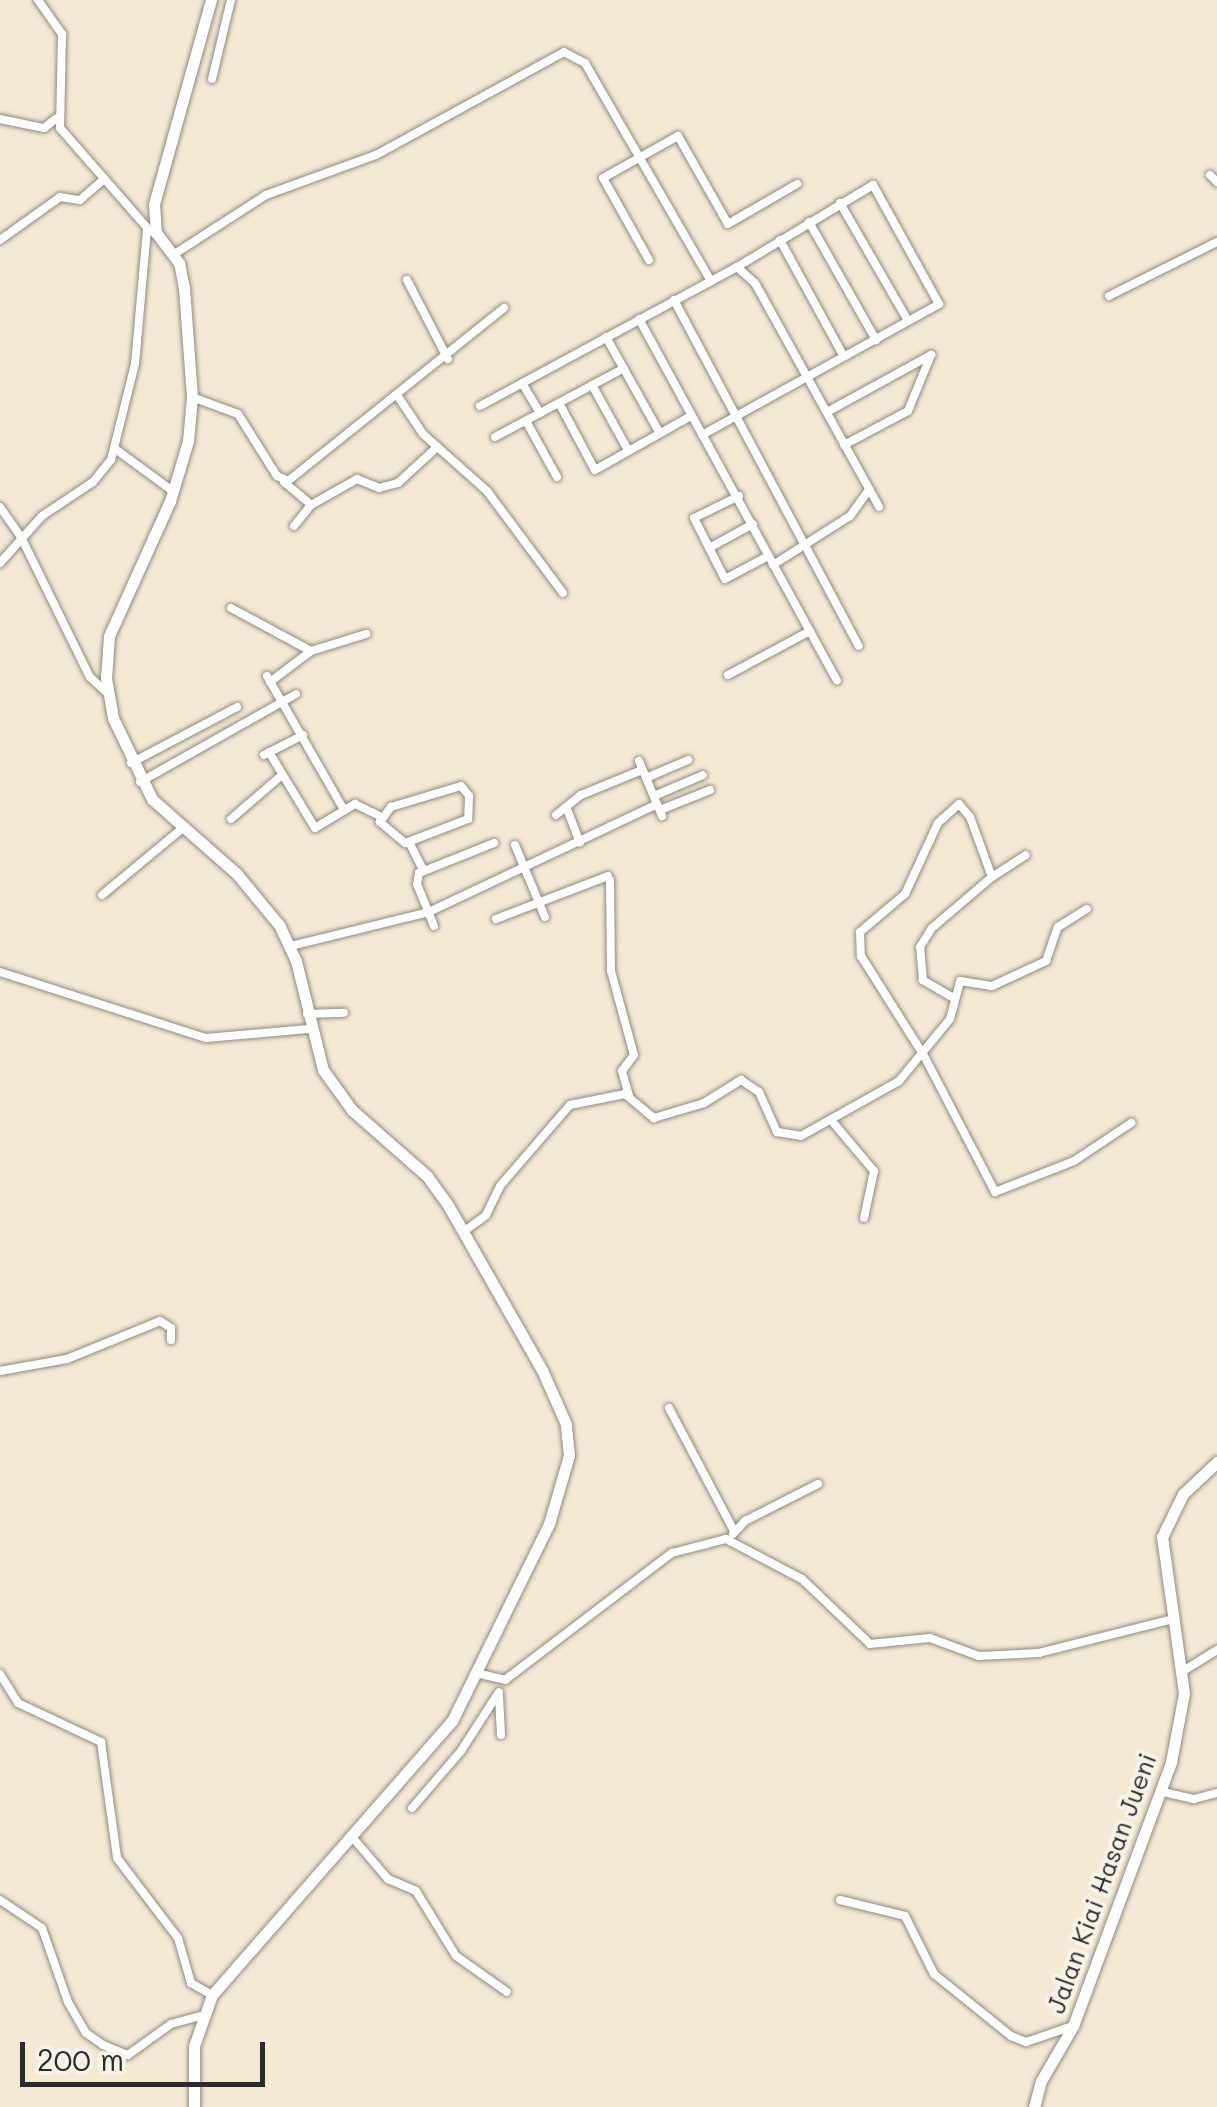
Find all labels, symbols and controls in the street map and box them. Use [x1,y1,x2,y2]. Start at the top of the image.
street label: Jalan Kiai Hasan Jueni [1040,1749,1162,2017]
scale bar [25,2022,270,2084]
text: 200 m [37,2039,124,2079]

